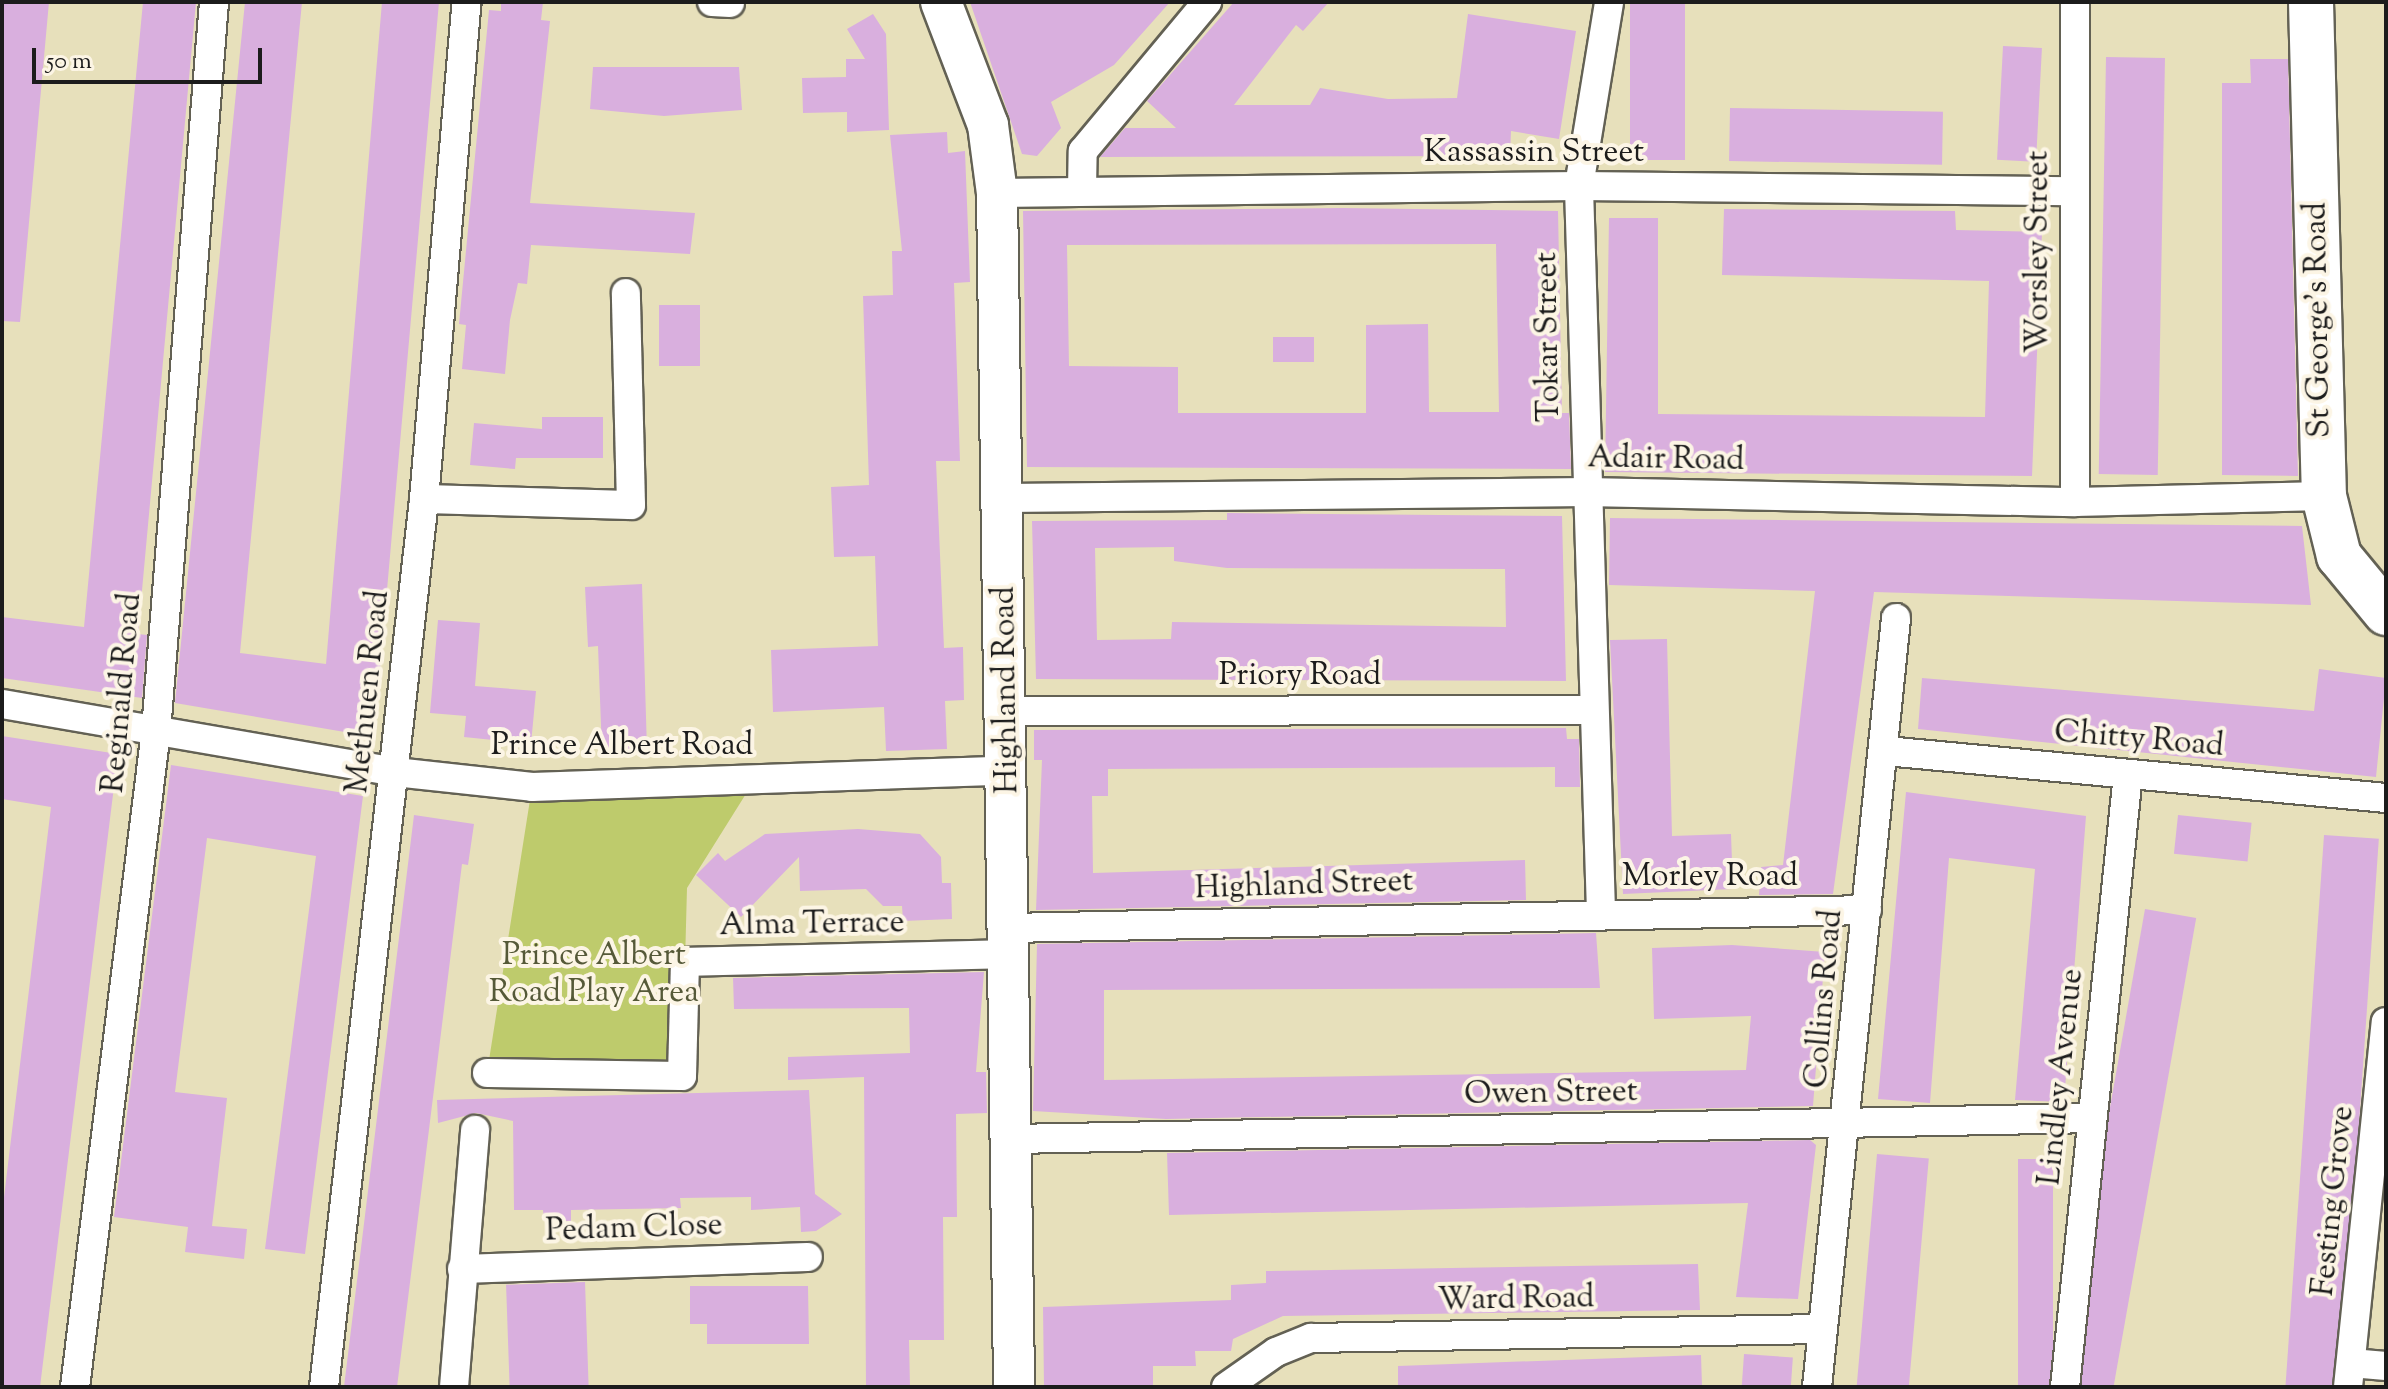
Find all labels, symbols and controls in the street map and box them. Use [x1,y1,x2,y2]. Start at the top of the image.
scale bar [36,32,266,82]
text: 50 m [46,45,92,79]
street label: Kassassin Street [1424,134,1644,172]
street label: Worsley Street [2020,151,2058,353]
street label: St George's Road [2298,202,2340,438]
street label: Tokar Street [1528,252,1570,422]
street label: Adair Road [1587,439,1745,481]
street label: Highland Road [986,586,1028,794]
street label: Methuen Road [339,589,399,795]
street label: Reginald Road [95,591,151,795]
street label: Priory Road [1219,657,1381,695]
street label: Chitty Road [2053,713,2225,767]
street label: Prince Albert Road [491,727,753,765]
street label: Morley Road [1622,858,1798,896]
street label: Highland Street [1194,863,1414,909]
street label: Alma Terrace [719,904,905,946]
street label: Collins Road [1798,908,1852,1090]
park label: Prince Albert Road Play Area [489,938,699,1013]
street label: Lindley Avenue [2032,967,2092,1187]
street label: Owen Street [1464,1073,1638,1115]
street label: Festing Grove [2305,1104,2363,1298]
street label: Pedam Close [545,1207,723,1251]
street label: Ward Road [1437,1279,1595,1321]

